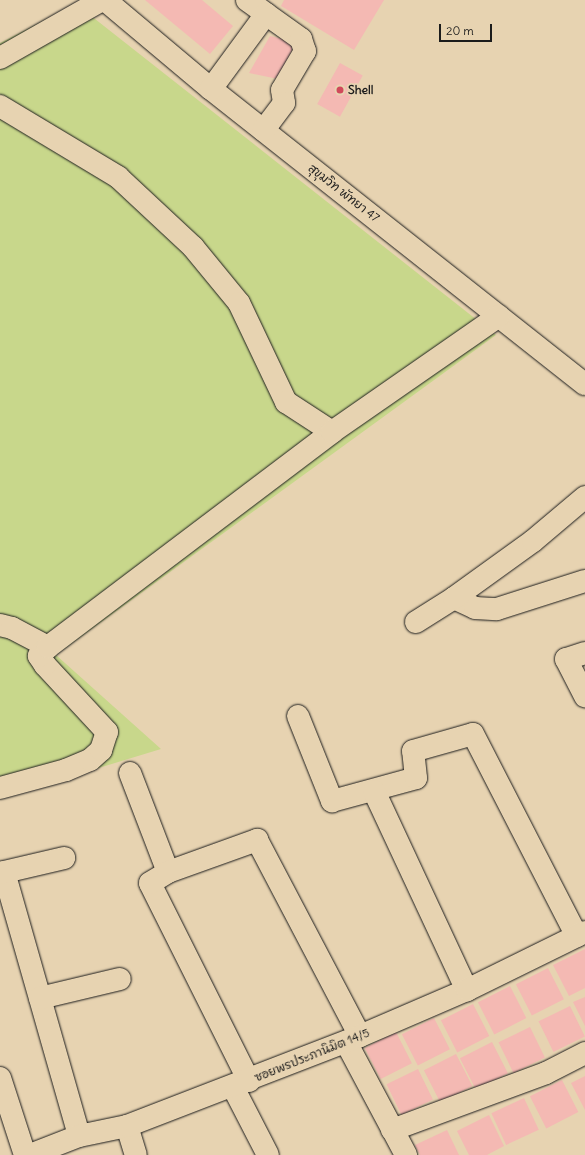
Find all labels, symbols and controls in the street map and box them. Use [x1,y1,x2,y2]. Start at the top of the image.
scale bar [441,16,494,42]
text: 20 m [446,23,474,38]
place label: Shell [348,83,373,97]
marker: Shell [335,85,345,95]
street label: สุขุมวิท พัทยา 47 [306,161,382,225]
street label: ซอยพรประภานิมิต 14/5 [252,1025,372,1085]

